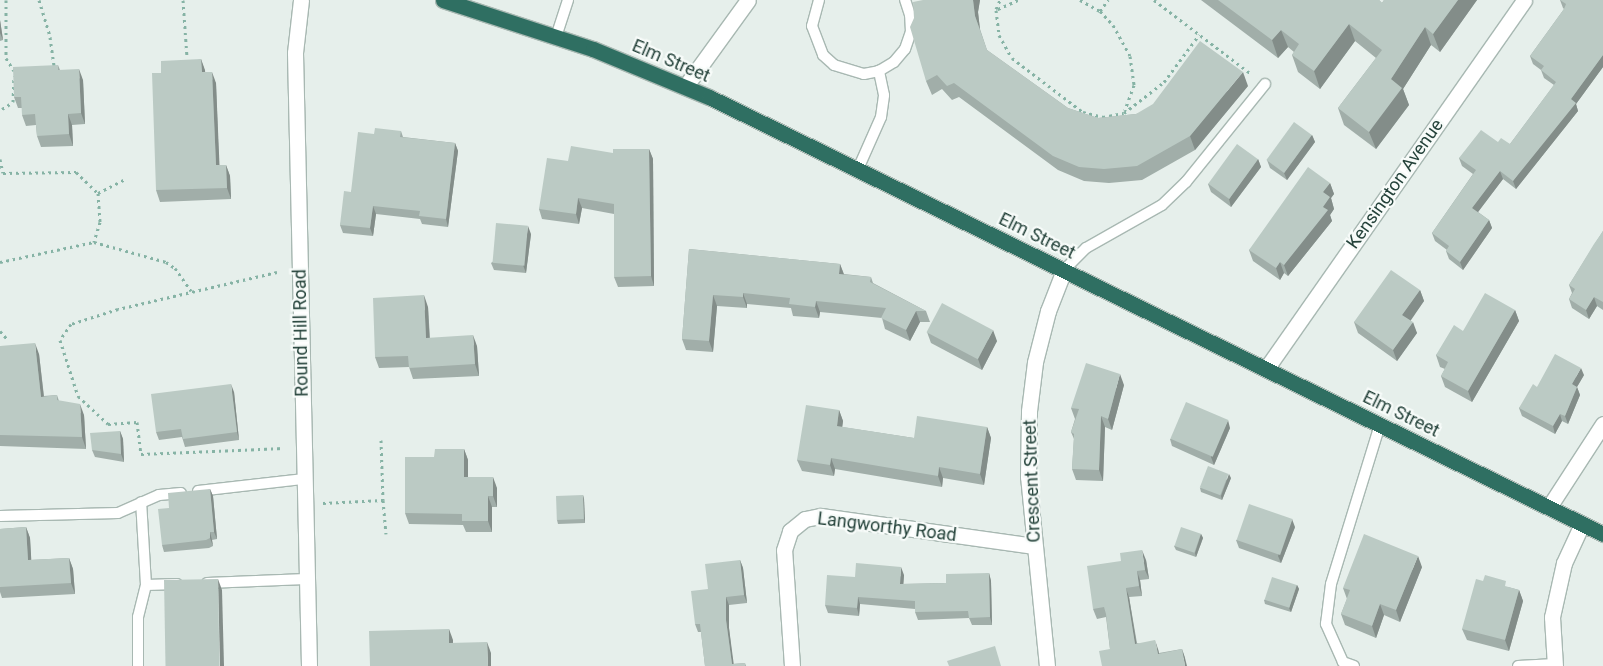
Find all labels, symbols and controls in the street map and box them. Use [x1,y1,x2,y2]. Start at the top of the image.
street label: Elm Street [629,35,713,87]
street label: Kensington Avenue [1342,115,1448,253]
street label: Elm Street [995,208,1079,264]
street label: Round Hill Road [289,269,313,397]
street label: Elm Street [1359,386,1443,442]
street label: Crescent Street [1019,419,1045,543]
street label: Langworthy Road [816,508,958,546]

